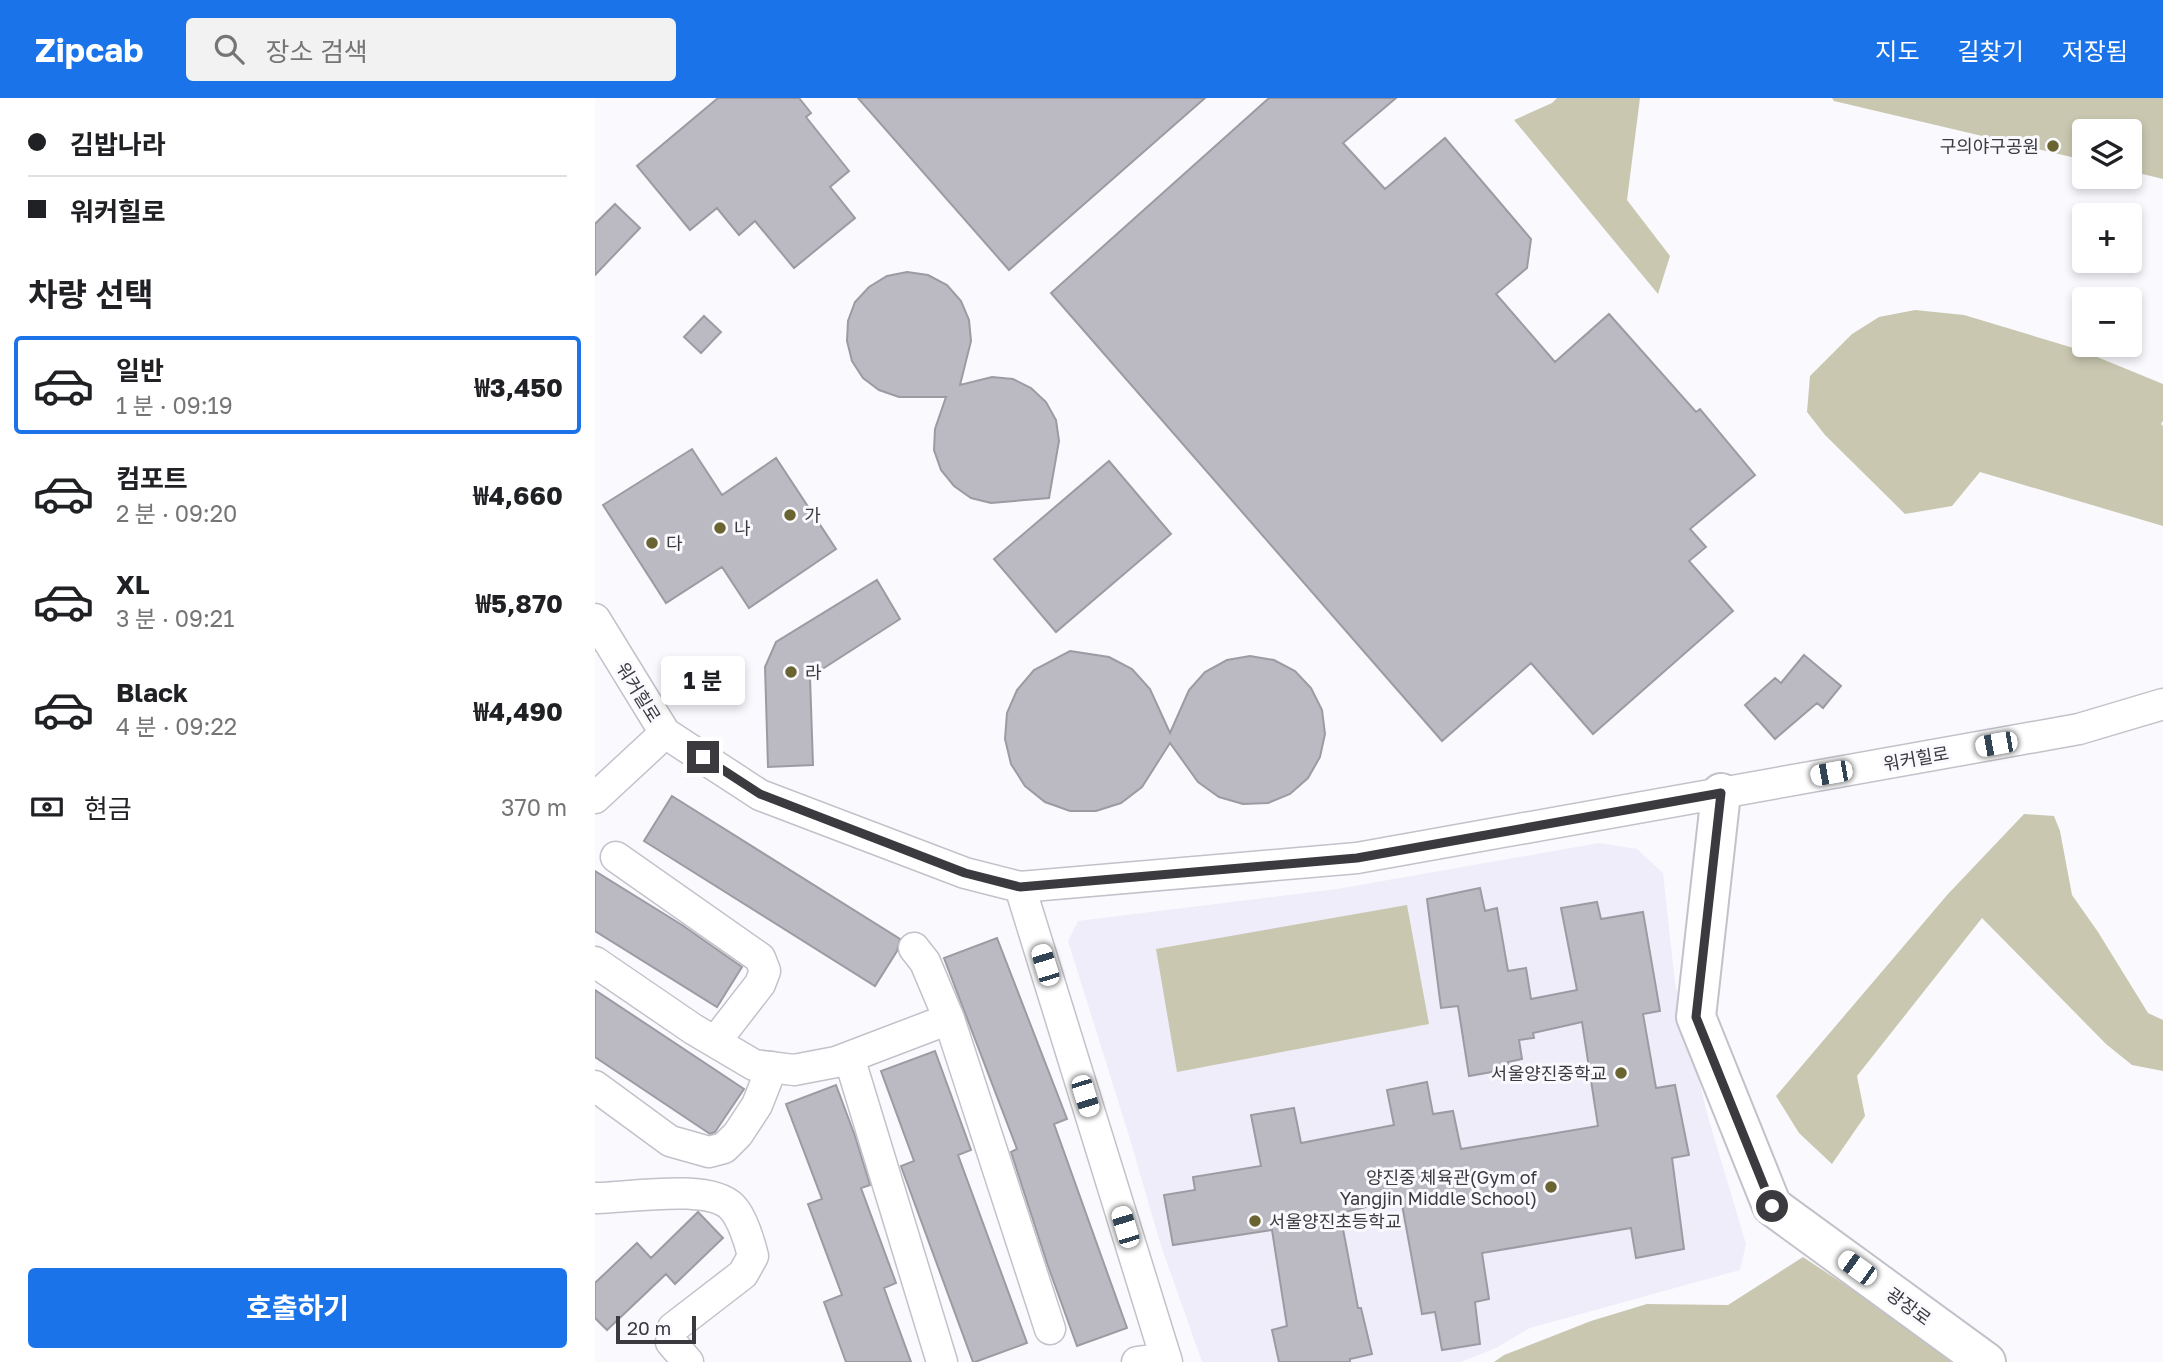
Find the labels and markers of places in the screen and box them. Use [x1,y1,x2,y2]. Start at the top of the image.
place label: 구의야구공원 [1940,135,2039,157]
marker: 구의야구공원 [2045,138,2061,154]
place label: 가 [804,504,821,526]
marker: 가 [782,507,798,523]
place label: 나 [734,517,751,539]
marker: 나 [712,520,728,536]
place label: 다 [666,532,683,554]
marker: 다 [644,535,660,551]
place label: 라 [805,661,822,683]
marker: 라 [783,664,799,680]
place label: 서울양진중학교 [1491,1062,1607,1084]
marker: 서울양진중학교 [1613,1065,1629,1081]
place label: 양진중 체육관(Gym of Yangjin Middle School) [1340,1166,1537,1209]
marker: 양진중 체육관(Gym of Yangjin Middle School) [1543,1179,1559,1195]
place label: 서울양진초등학교 [1269,1210,1401,1232]
marker: 서울양진초등학교 [1247,1213,1263,1229]

